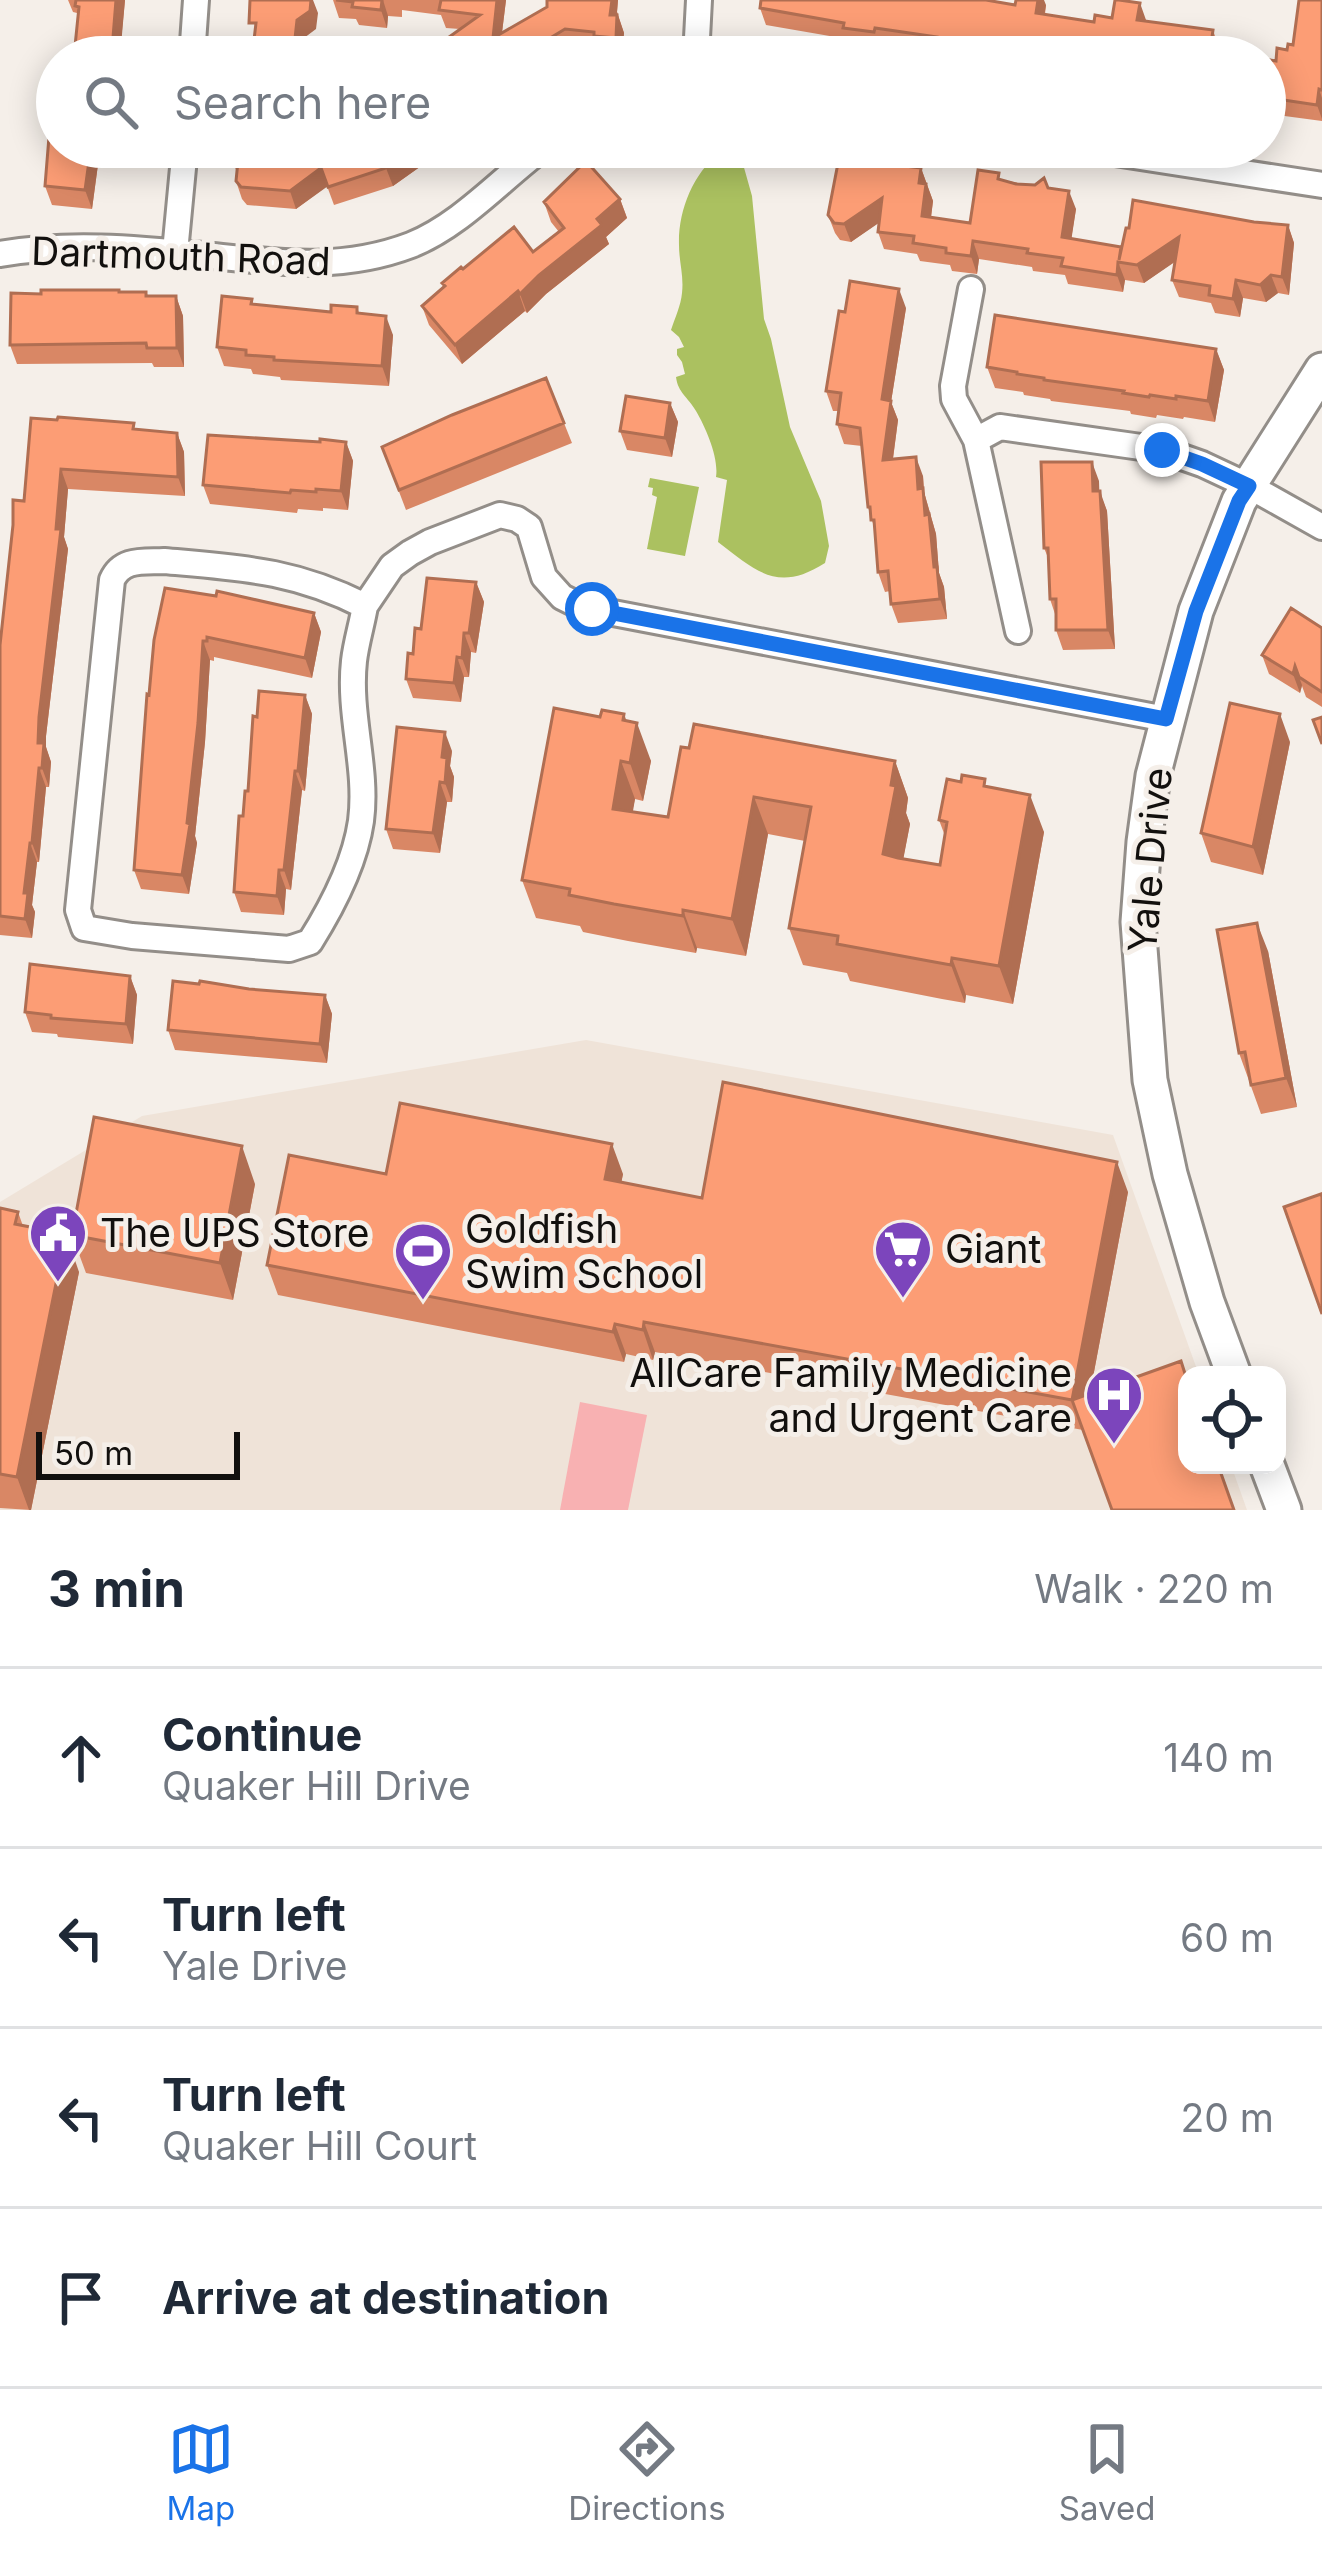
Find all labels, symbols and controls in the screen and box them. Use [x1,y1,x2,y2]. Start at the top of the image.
search box [36,36,1286,168]
icon: search [78,69,144,135]
text: Search here [174,75,431,130]
street label: Dartmouth Road [30,227,332,284]
route end [1135,423,1189,477]
route start [565,582,619,636]
street label: Yale Drive [1118,765,1181,954]
public building icon: The UPS Store [27,1202,89,1284]
place label: Goldfish Swim School [465,1205,703,1297]
place label: The UPS Store [100,1209,369,1256]
supermarket icon: Giant [872,1218,934,1300]
sports icon: Goldfish Swim School [392,1220,454,1302]
place label: Giant [945,1225,1041,1272]
place label: AllCare Family Medicine and Urgent Care [629,1349,1072,1441]
hospital icon: AllCare Family Medicine and Urgent Care [1083,1364,1145,1446]
map controls [1178,1366,1286,1474]
button: locate [1178,1366,1286,1474]
scale bar [36,1426,240,1479]
text: 50 m [54,1433,133,1473]
text: 3 min [48,1558,185,1619]
text: Walk · 220 m [1034,1565,1274,1612]
text: Continue [162,1707,362,1762]
icon: ahead [48,1725,114,1791]
text: 140 m [1163,1734,1274,1781]
text: Quaker Hill Drive [162,1762,471,1809]
text: Turn left [162,1887,346,1942]
icon: left [48,1905,114,1971]
text: 60 m [1180,1914,1274,1961]
text: Yale Drive [162,1942,348,1989]
text: Turn left [162,2067,346,2122]
icon: left [48,2085,114,2151]
text: 20 m [1180,2094,1274,2141]
text: Quaker Hill Court [162,2122,477,2169]
icon: arrive [48,2265,114,2331]
text: Arrive at destination [162,2270,609,2325]
tab: Map [167,2416,235,2528]
tab: Directions [568,2416,726,2528]
tab: Saved [1059,2416,1155,2528]

